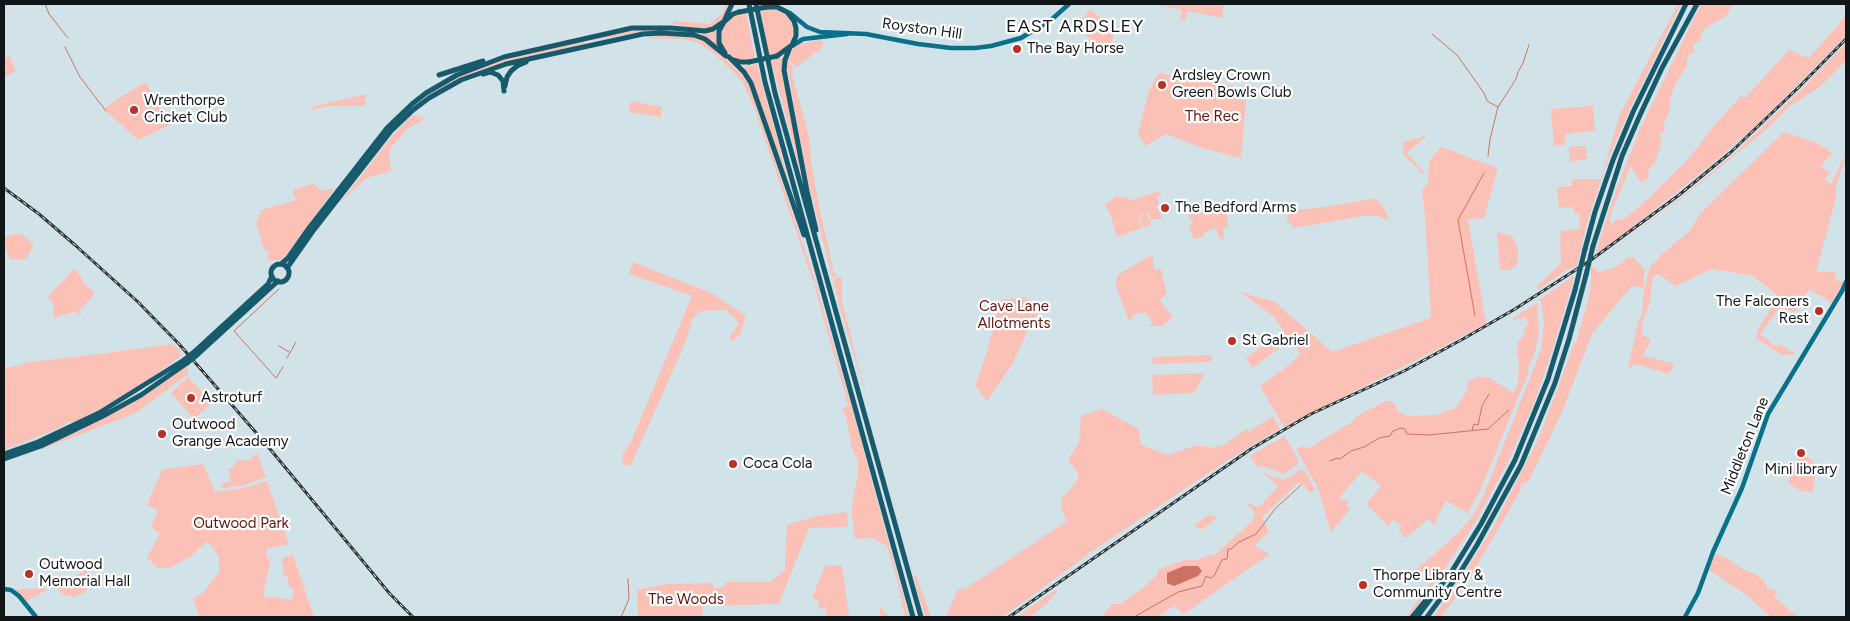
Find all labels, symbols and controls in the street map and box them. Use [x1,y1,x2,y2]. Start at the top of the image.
street label: Royston Hill [881,14,963,44]
district label: EAST ARDSLEY [1004,16,1146,38]
place label: The Bay Horse [1027,40,1124,58]
marker: The Bay Horse [1011,43,1023,55]
place label: Ardsley Crown Green Bowls Club [1172,67,1292,102]
marker: Ardsley Crown Green Bowls Club [1156,79,1168,91]
place label: Wrenthorpe Cricket Club [144,92,227,127]
marker: Wrenthorpe Cricket Club [128,104,140,116]
park label: The Rec [1185,108,1239,126]
place label: The Bedford Arms [1175,199,1296,217]
marker: The Bedford Arms [1159,202,1171,214]
place label: The Falconers Rest [1716,293,1809,328]
park label: Cave Lane Allotments [977,298,1051,333]
marker: The Falconers Rest [1813,305,1825,317]
place label: St Gabriel [1242,332,1308,350]
marker: St Gabriel [1226,335,1238,347]
place label: Astroturf [201,389,262,407]
marker: Astroturf [185,392,197,404]
street label: Middleton Lane [1717,395,1773,497]
place label: Outwood Grange Academy [172,416,289,451]
marker: Outwood Grange Academy [156,428,168,440]
marker: Mini library [1795,447,1807,459]
place label: Coca Cola [743,455,812,473]
marker: Coca Cola [727,458,739,470]
place label: Mini library [1765,461,1837,479]
park label: Outwood Park [193,515,289,533]
place label: Outwood Memorial Hall [39,556,130,591]
place label: Thorpe Library & Community Centre [1373,567,1502,602]
marker: Outwood Memorial Hall [23,568,35,580]
marker: Thorpe Library & Community Centre [1357,579,1369,591]
park label: The Woods [648,591,724,609]

